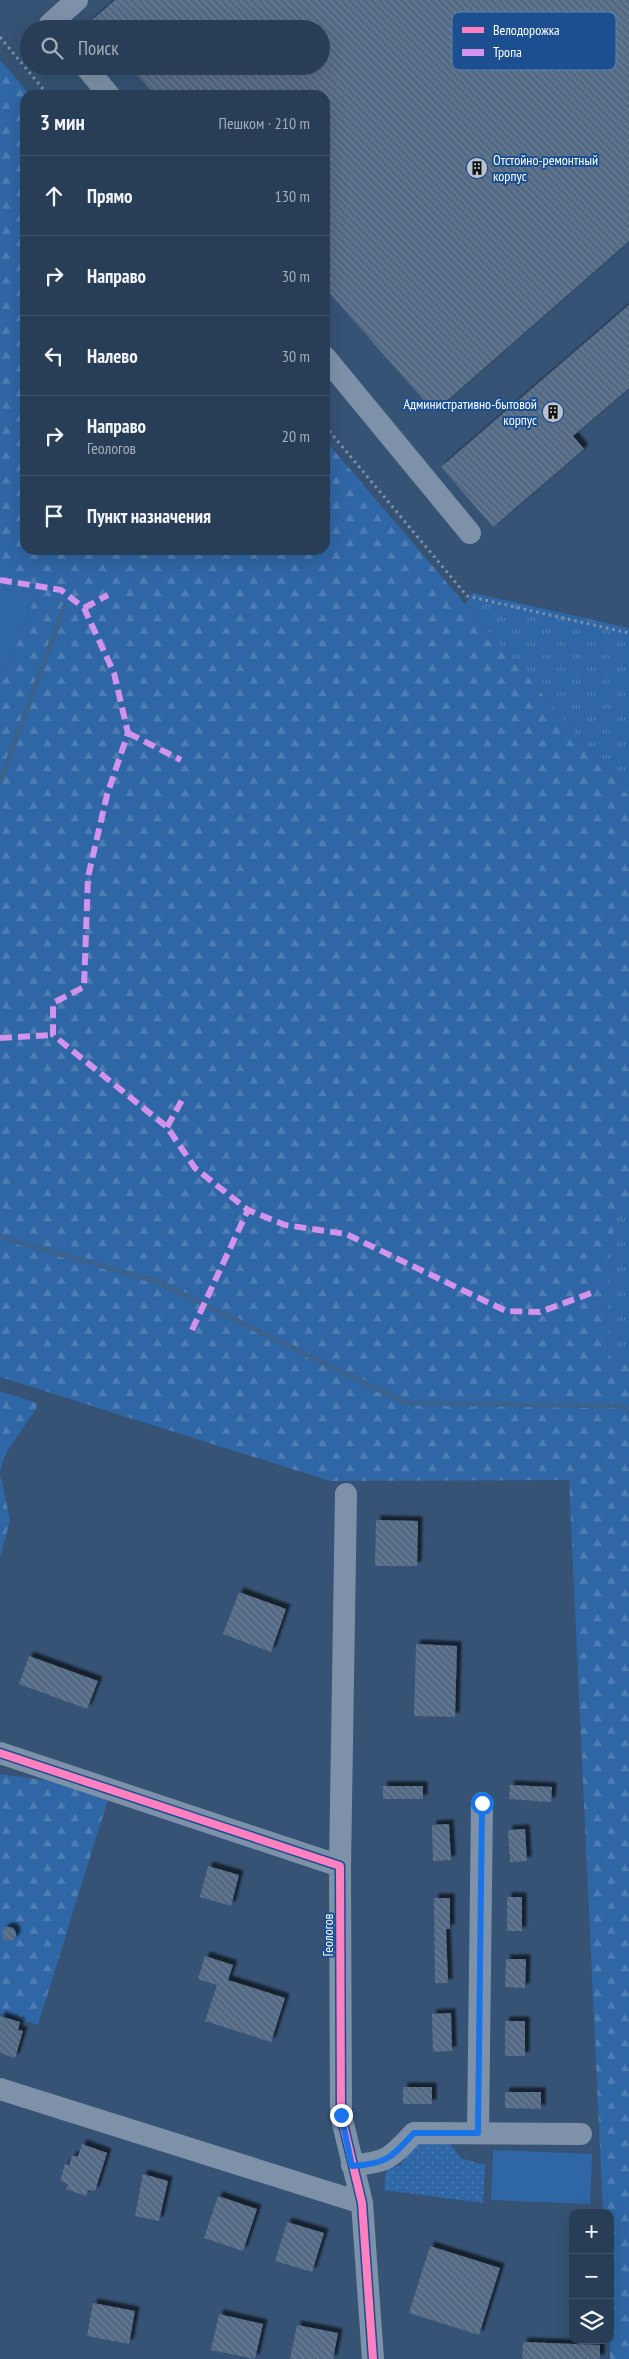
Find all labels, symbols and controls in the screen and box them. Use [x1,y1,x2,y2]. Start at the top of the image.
legend [452,12,616,70]
search box [20,20,330,75]
text: Велодорожка [493,21,560,39]
icon: search [38,34,66,62]
text: Поиск [78,36,119,60]
text: Тропа [493,43,522,61]
text: 3 мин [40,109,85,136]
text: Пешком · 210 m [219,113,310,133]
place label: Отстойно-ремонтный корпус [493,151,598,185]
building icon: Отстойно-ремонтный корпус [465,156,489,180]
icon: ahead [40,182,68,210]
text: Прямо [87,184,132,208]
text: 130 m [275,186,310,206]
icon: right [40,262,68,290]
text: Направо [87,264,146,288]
text: 30 m [282,266,310,286]
icon: left [40,342,68,370]
text: Налево [87,344,138,368]
text: 30 m [282,346,310,366]
place label: Административно-бытовой корпус [403,395,537,429]
building icon: Административно-бытовой корпус [541,400,565,424]
text: Направо [87,414,146,438]
icon: right [40,422,68,450]
text: 20 m [282,426,310,446]
text: Геологов [87,438,136,458]
icon: arrive [40,502,68,530]
text: Пункт назначения [87,504,211,528]
route start [471,1792,494,1815]
street label: Геологов [319,1913,337,1956]
route end [330,2104,353,2127]
map controls [569,2209,614,2344]
button: + [569,2209,614,2254]
button: − [569,2254,614,2299]
button: layers [569,2299,614,2344]

